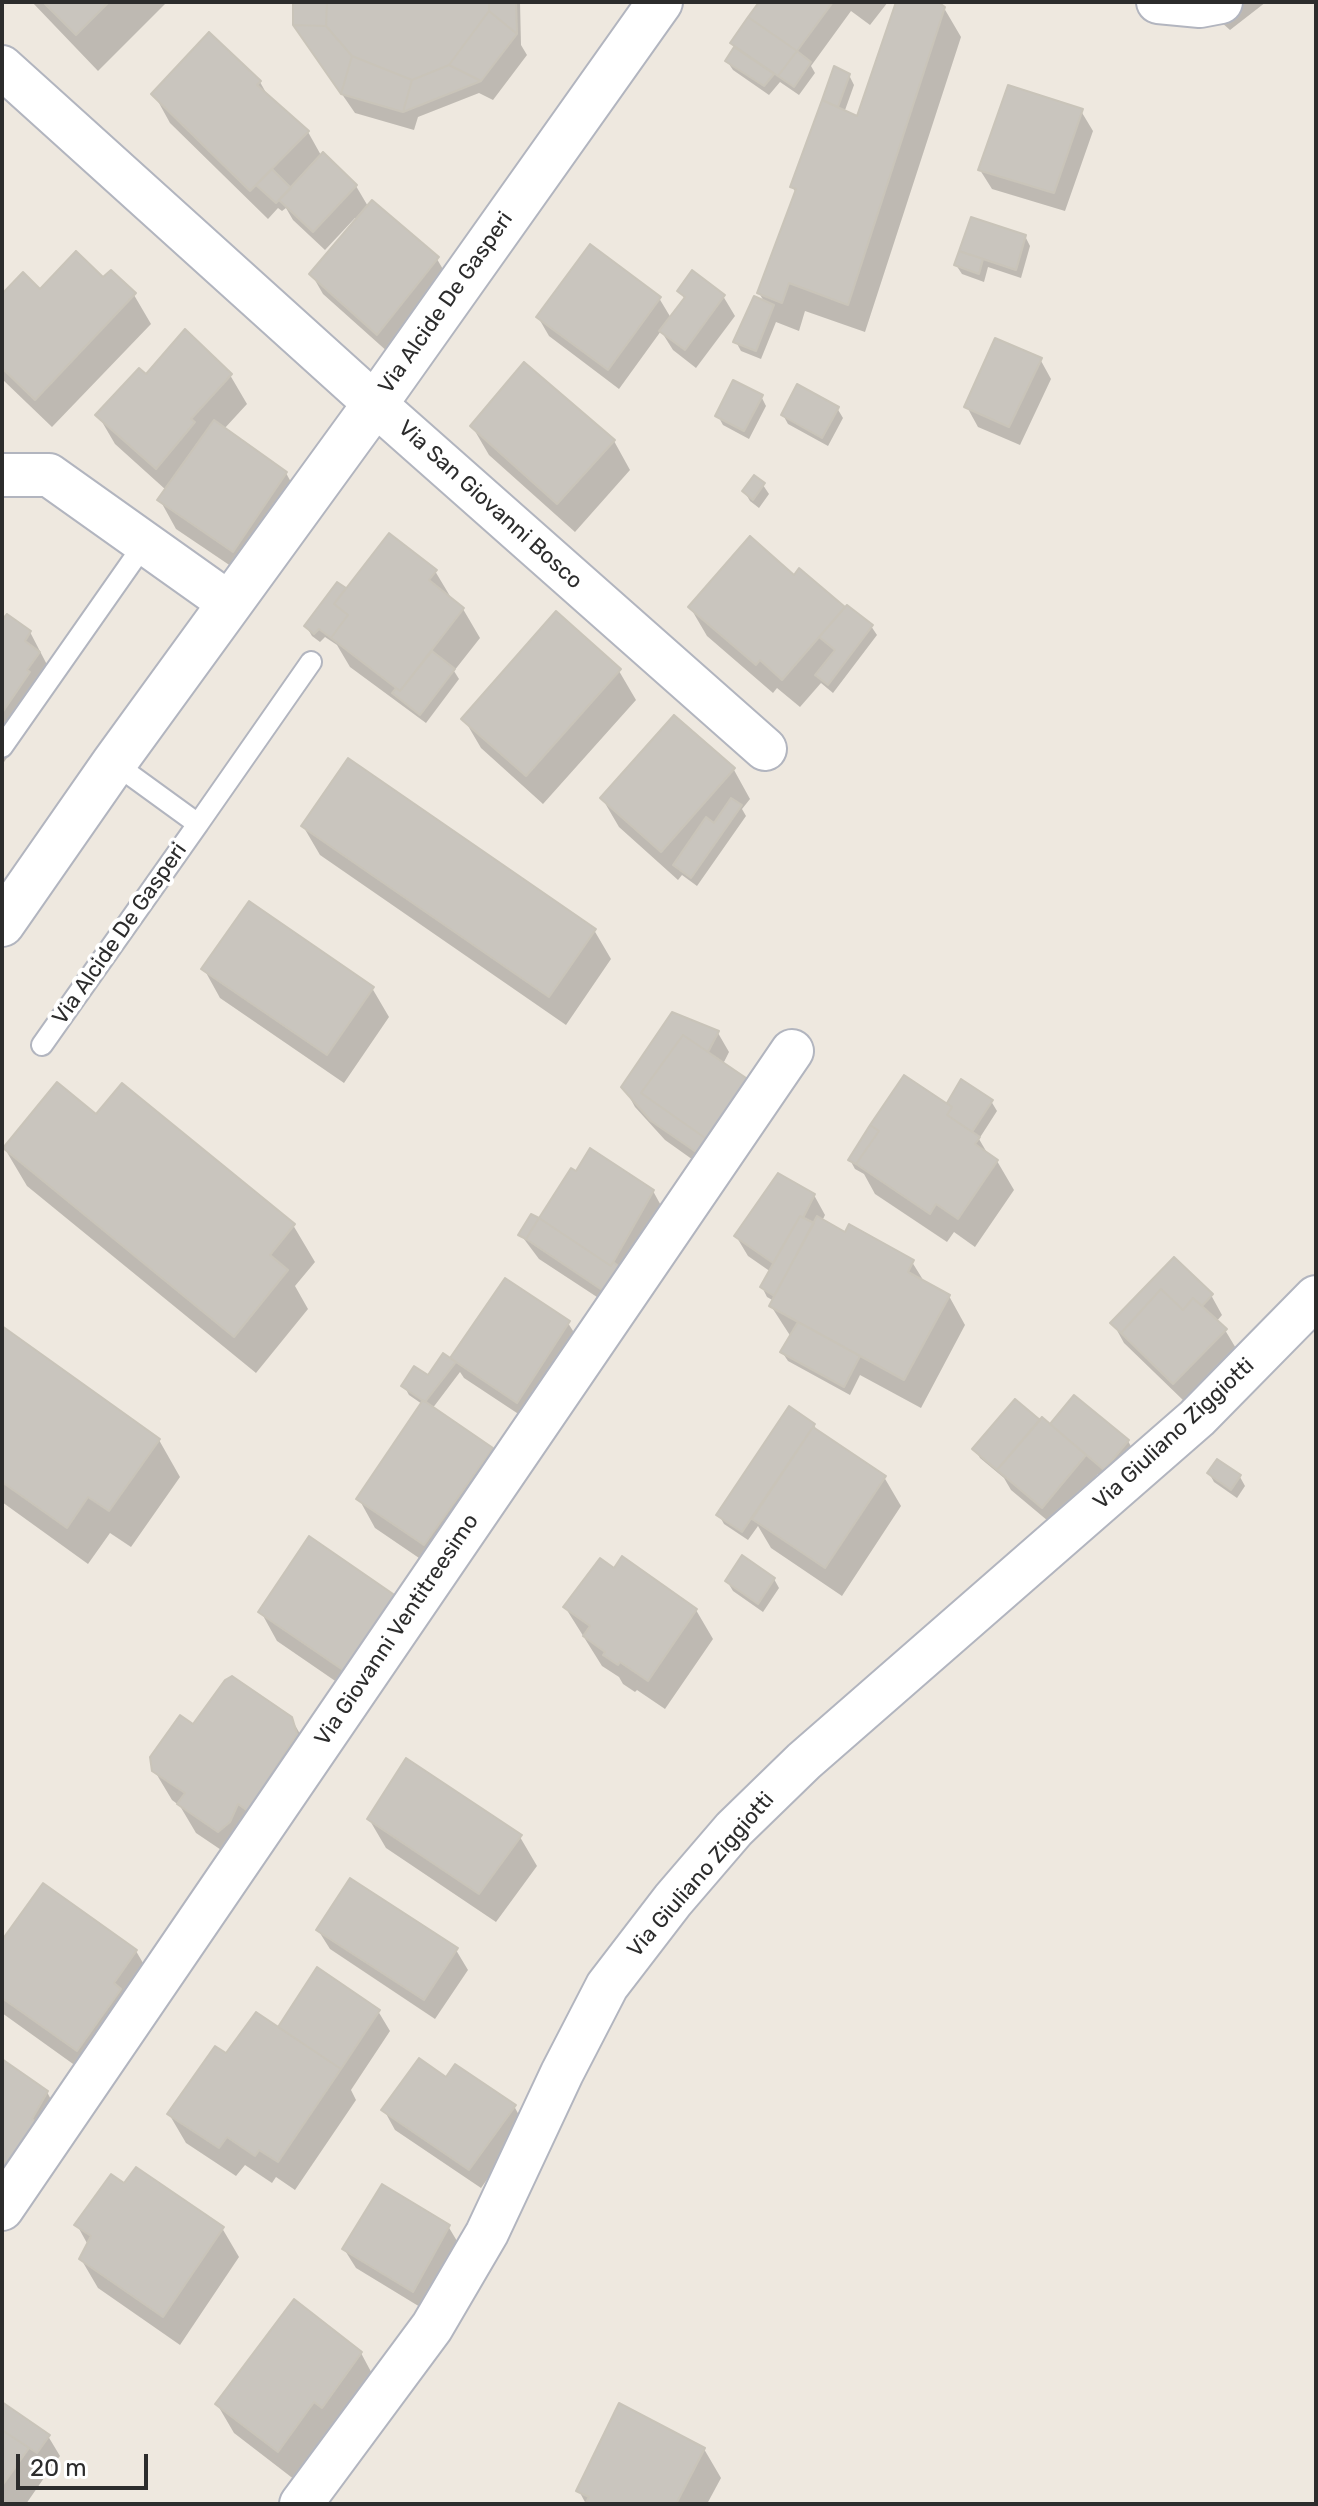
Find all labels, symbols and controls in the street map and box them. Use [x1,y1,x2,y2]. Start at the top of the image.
street label: Via Alcide De Gasperi [373,207,519,399]
street label: Via San Giovanni Bosco [392,415,588,595]
street label: Via Alcide De Gasperi [47,838,193,1030]
street label: Via Giuliano Ziggiotti [1088,1353,1260,1515]
street label: Via Giovanni Ventitreesimo [310,1509,484,1751]
street label: Via Giuliano Ziggiotti [622,1787,780,1963]
scale bar [20,2438,152,2488]
text: 20 m [30,2454,87,2482]

